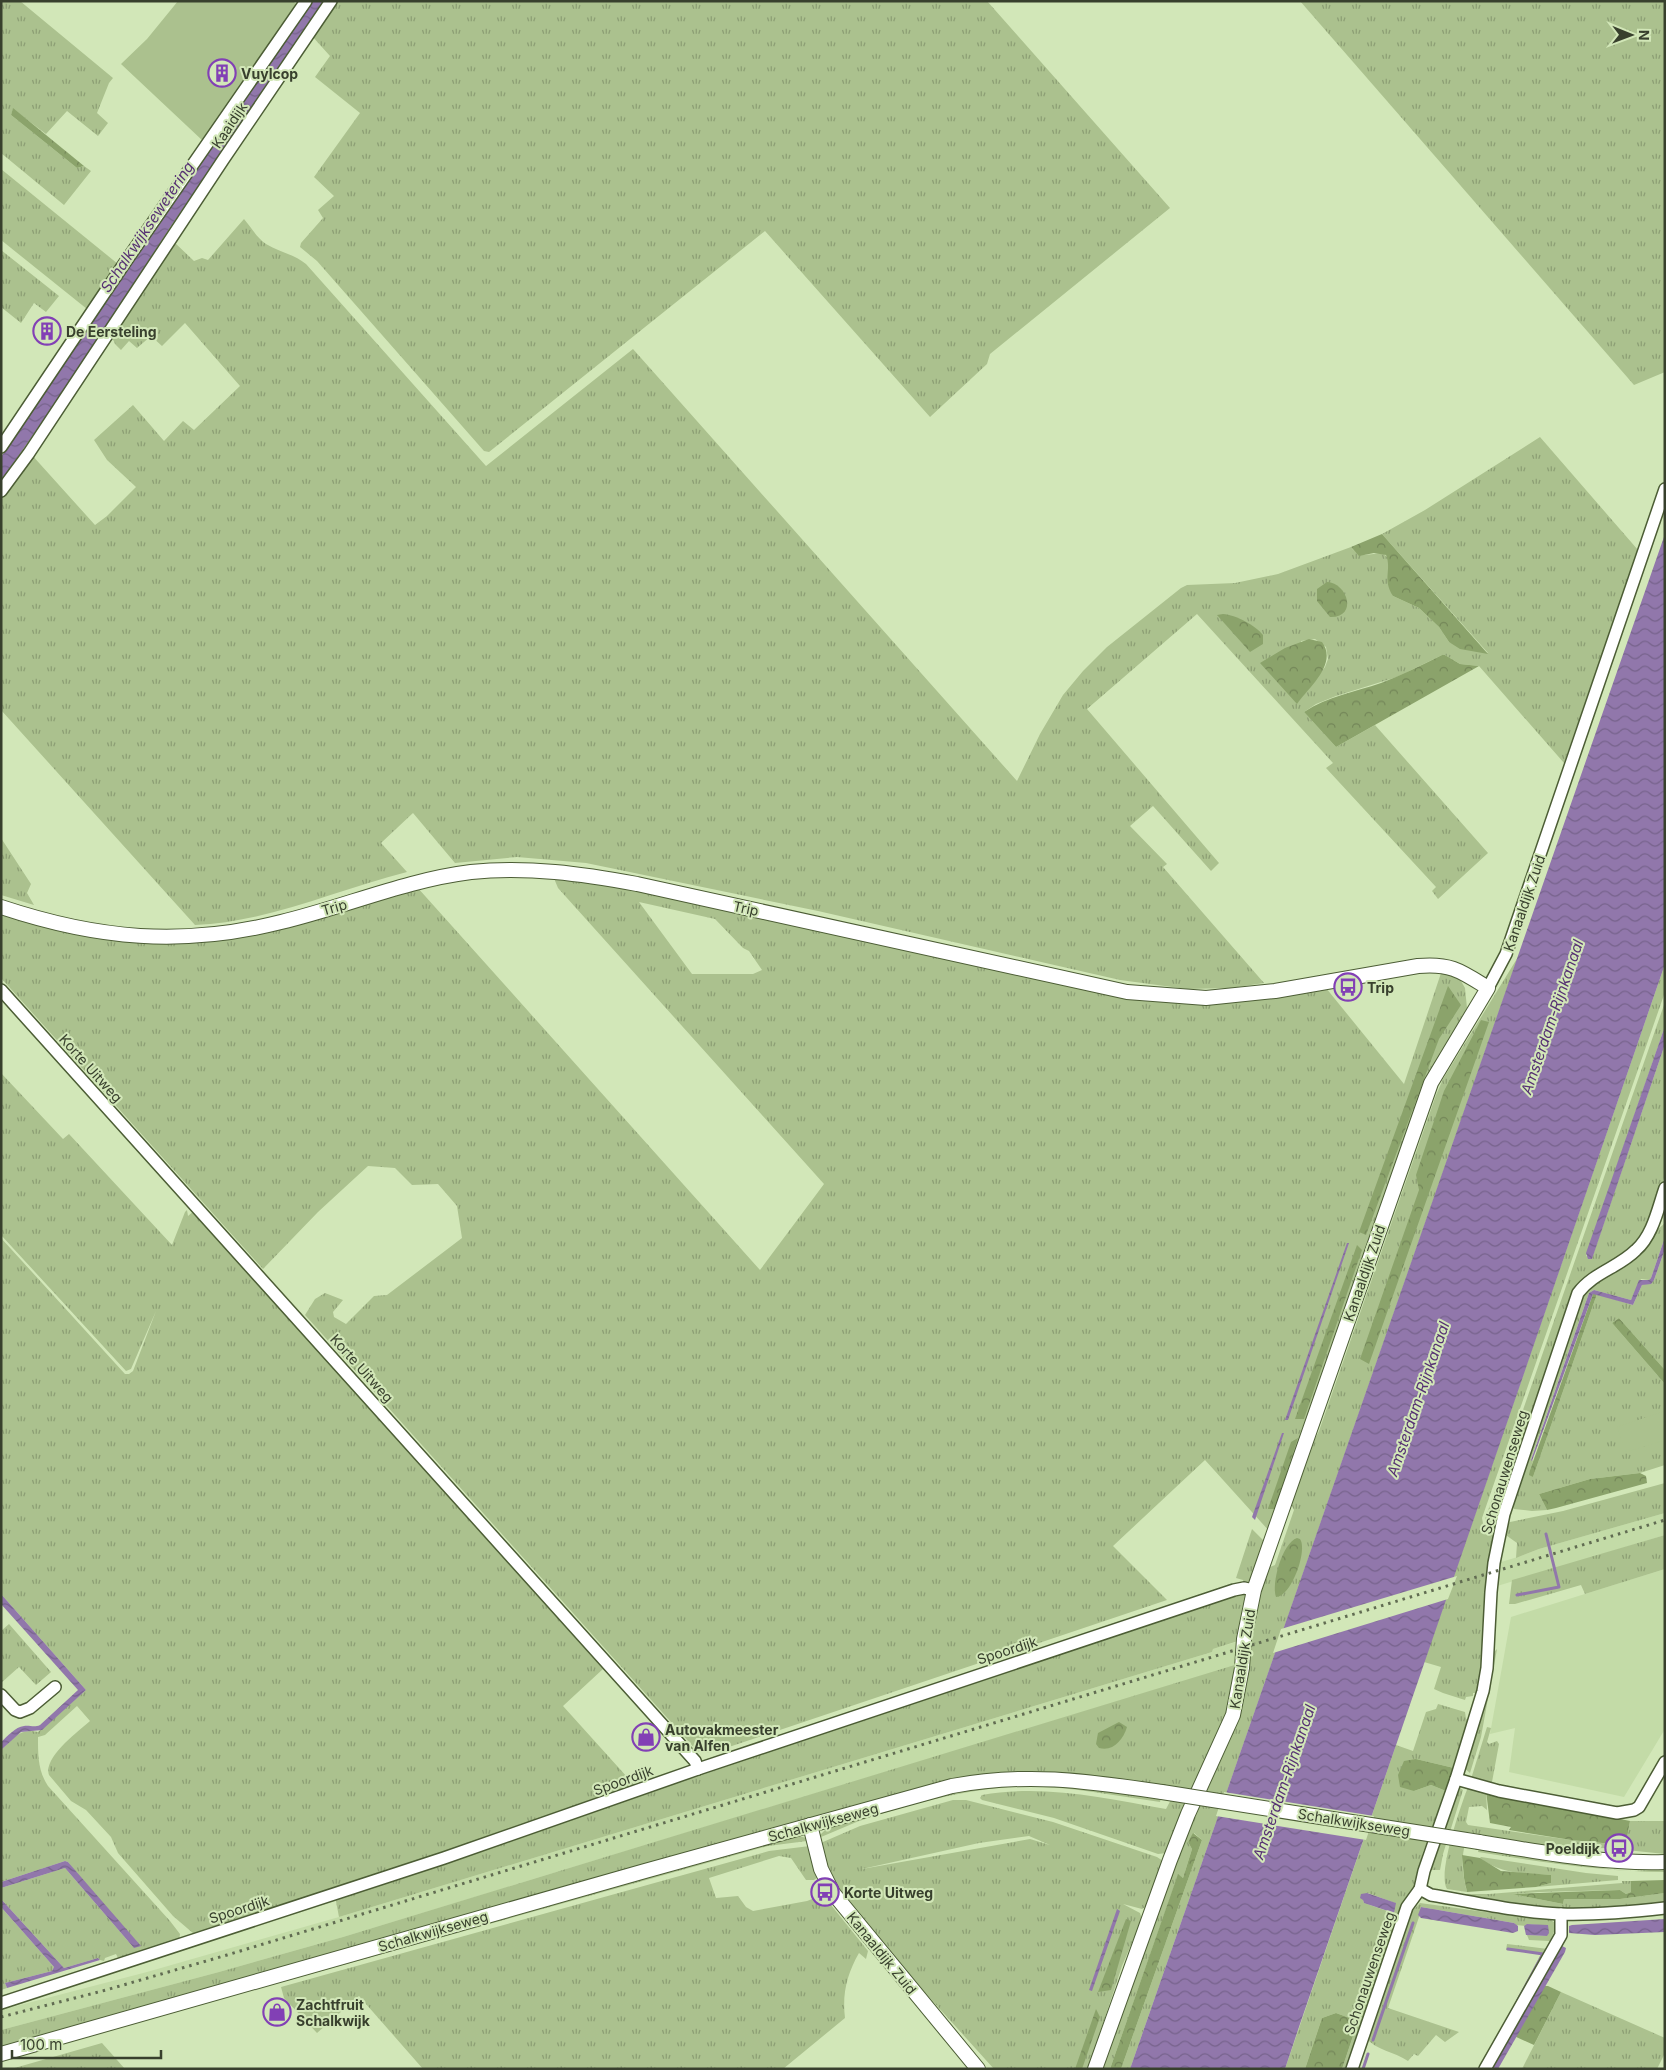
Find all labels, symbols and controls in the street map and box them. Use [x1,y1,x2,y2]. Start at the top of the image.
north arrow [1606,10,1656,60]
text: N [1636,30,1653,41]
building icon: Vuylcop [207,58,237,88]
place label: Vuylcop [241,65,298,82]
street label: Kaaidijk [208,99,251,151]
water label: Schalkwijksewetering [96,158,198,296]
building icon: De Eersteling [32,316,62,346]
place label: De Eersteling [66,323,157,340]
street label: Kanaaldijk Zuid [1500,853,1548,953]
street label: Trip [319,895,349,919]
street label: Trip [732,897,760,919]
water label: Amsterdam-Rijnkanaal [1516,937,1588,1098]
bus stop icon: Trip [1333,972,1363,1002]
place label: Trip [1367,979,1394,996]
street label: Korte Uitweg [56,1030,126,1106]
street label: Kanaaldijk Zuid [1340,1223,1388,1323]
water label: Amsterdam-Rijnkanaal [1382,1319,1454,1480]
street label: Korte Uitweg [327,1330,397,1406]
street label: Schonauwenseweg [1477,1408,1531,1536]
street label: Kanaaldijk Zuid [1226,1608,1258,1710]
street label: Spoordijk [975,1632,1040,1668]
water label: Amsterdam-Rijnkanaal [1248,1702,1320,1863]
place label: Autovakmeester van Alfen [665,1721,779,1754]
shop icon: Autovakmeester van Alfen [631,1722,661,1752]
street label: Spoordijk [591,1761,656,1799]
street label: Schalkwijkseweg [766,1799,880,1845]
street label: Schalkwijkseweg [1297,1805,1411,1839]
bus stop icon: Poeldijk [1604,1833,1634,1863]
place label: Poeldijk [1546,1840,1601,1857]
bus stop icon: Korte Uitweg [810,1877,840,1907]
place label: Korte Uitweg [844,1884,933,1901]
street label: Spoordijk [207,1891,272,1927]
street label: Schalkwijkseweg [376,1907,490,1955]
street label: Kanaaldijk Zuid [844,1909,920,1997]
street label: Schonauwenseweg [1340,1909,1398,2037]
place label: Zachtfruit Schalkwijk [296,1996,371,2029]
shop icon: Zachtfruit Schalkwijk [262,1997,292,2027]
scale bar [12,2028,161,2060]
text: 100 m [20,2035,62,2054]

